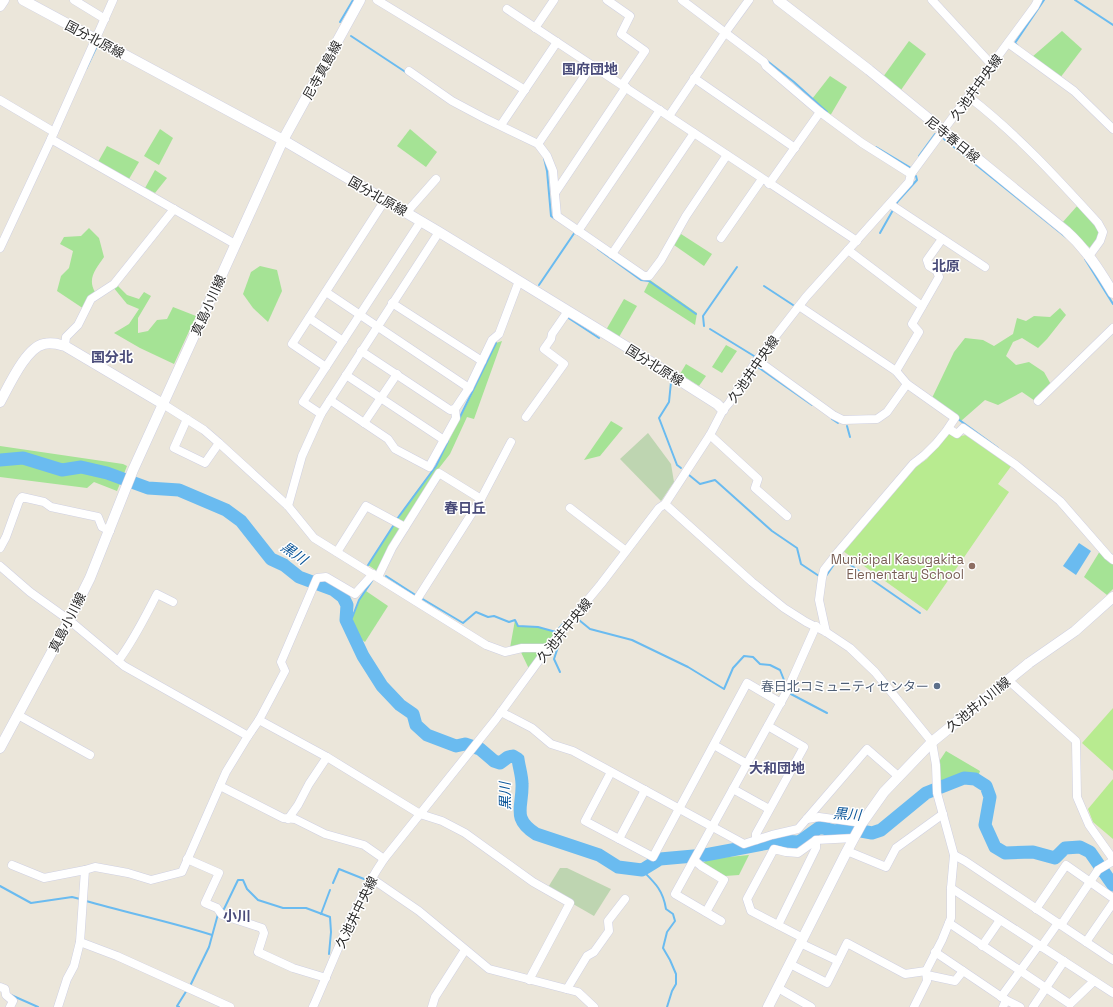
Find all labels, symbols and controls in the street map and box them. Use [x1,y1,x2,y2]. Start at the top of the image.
street label: 国分北原線 [62,17,127,62]
street label: 尼寺真島線 [299,38,346,103]
street label: 久池井中央線 [947,51,1006,124]
district label: 国府団地 [562,60,618,78]
street label: 尼寺春日線 [922,112,983,166]
street label: 国分北原線 [345,173,410,220]
district label: 北原 [932,257,960,275]
street label: 真島小川線 [187,272,229,338]
street label: 久池井中央線 [724,332,783,406]
street label: 国分北原線 [623,341,687,390]
district label: 国分北 [91,348,133,366]
district label: 春日丘 [444,499,486,517]
water label: 黒川 [277,538,312,570]
place label: Municipal Kasugakita Elementary School [831,551,965,583]
marker: Municipal Kasugakita Elementary School [967,561,977,571]
street label: 真島小川線 [45,589,90,655]
street label: 久池井中央線 [533,595,596,666]
street label: 久池井小川線 [943,673,1014,736]
place label: 春日北コミュニティセンター [761,678,929,695]
marker: 春日北コミュニティセンター [932,681,942,691]
district label: 大和団地 [749,759,805,777]
water label: 黒川 [496,780,514,810]
water label: 黒川 [832,804,864,824]
street label: 久池井中央線 [332,873,381,951]
district label: 小川 [223,907,251,925]

